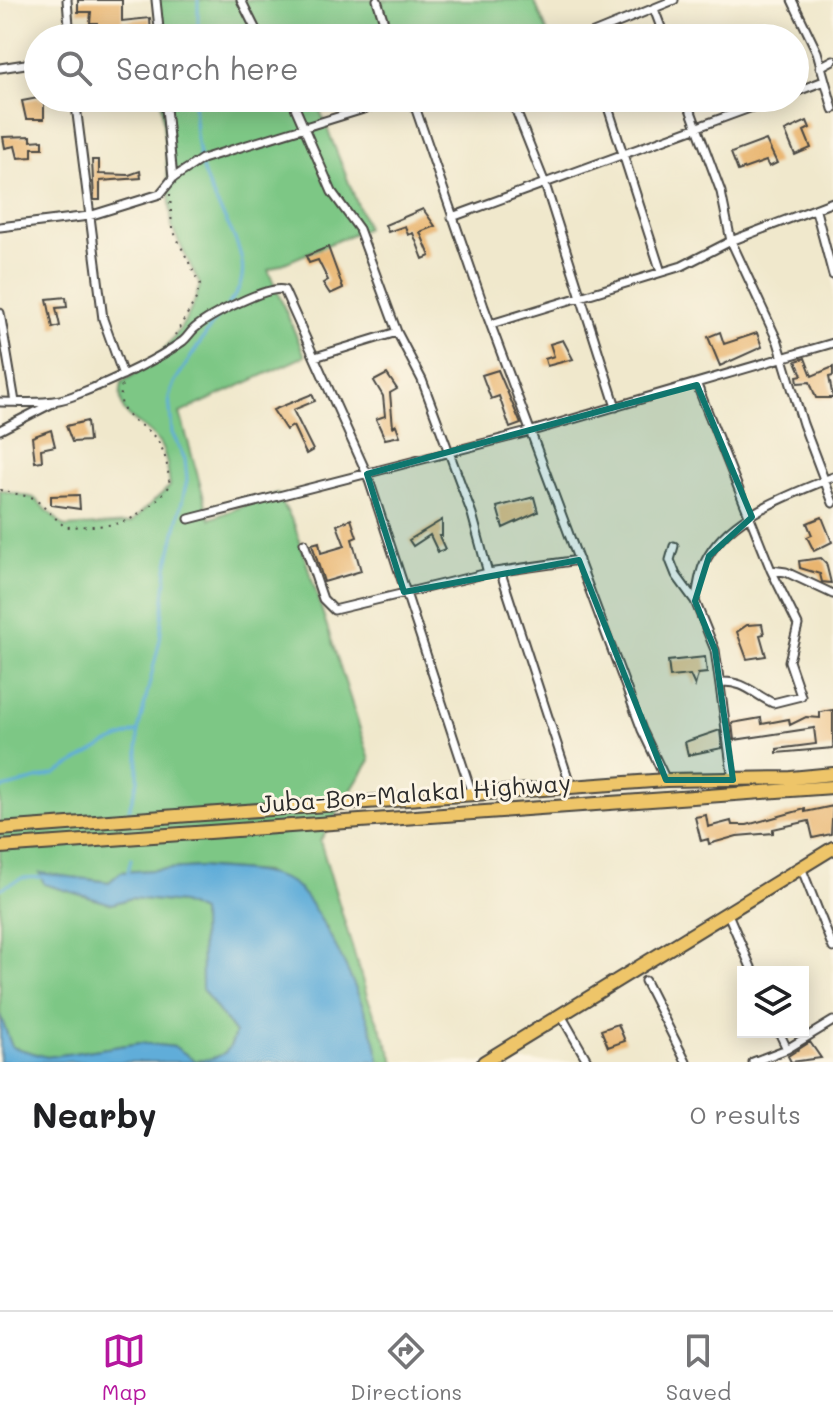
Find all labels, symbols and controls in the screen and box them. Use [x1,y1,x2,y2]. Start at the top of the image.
search box [24,24,809,112]
icon: search [52,46,96,90]
text: Search here [116,48,299,88]
street label: Juba-Bor-Malakal Highway [258,766,572,819]
map controls [737,966,809,1038]
button: layers [737,966,809,1038]
text: Nearby [32,1092,157,1137]
text: 0 results [690,1097,801,1131]
tab: Map [102,1329,147,1406]
tab: Directions [350,1329,462,1406]
tab: Saved [666,1329,731,1406]

